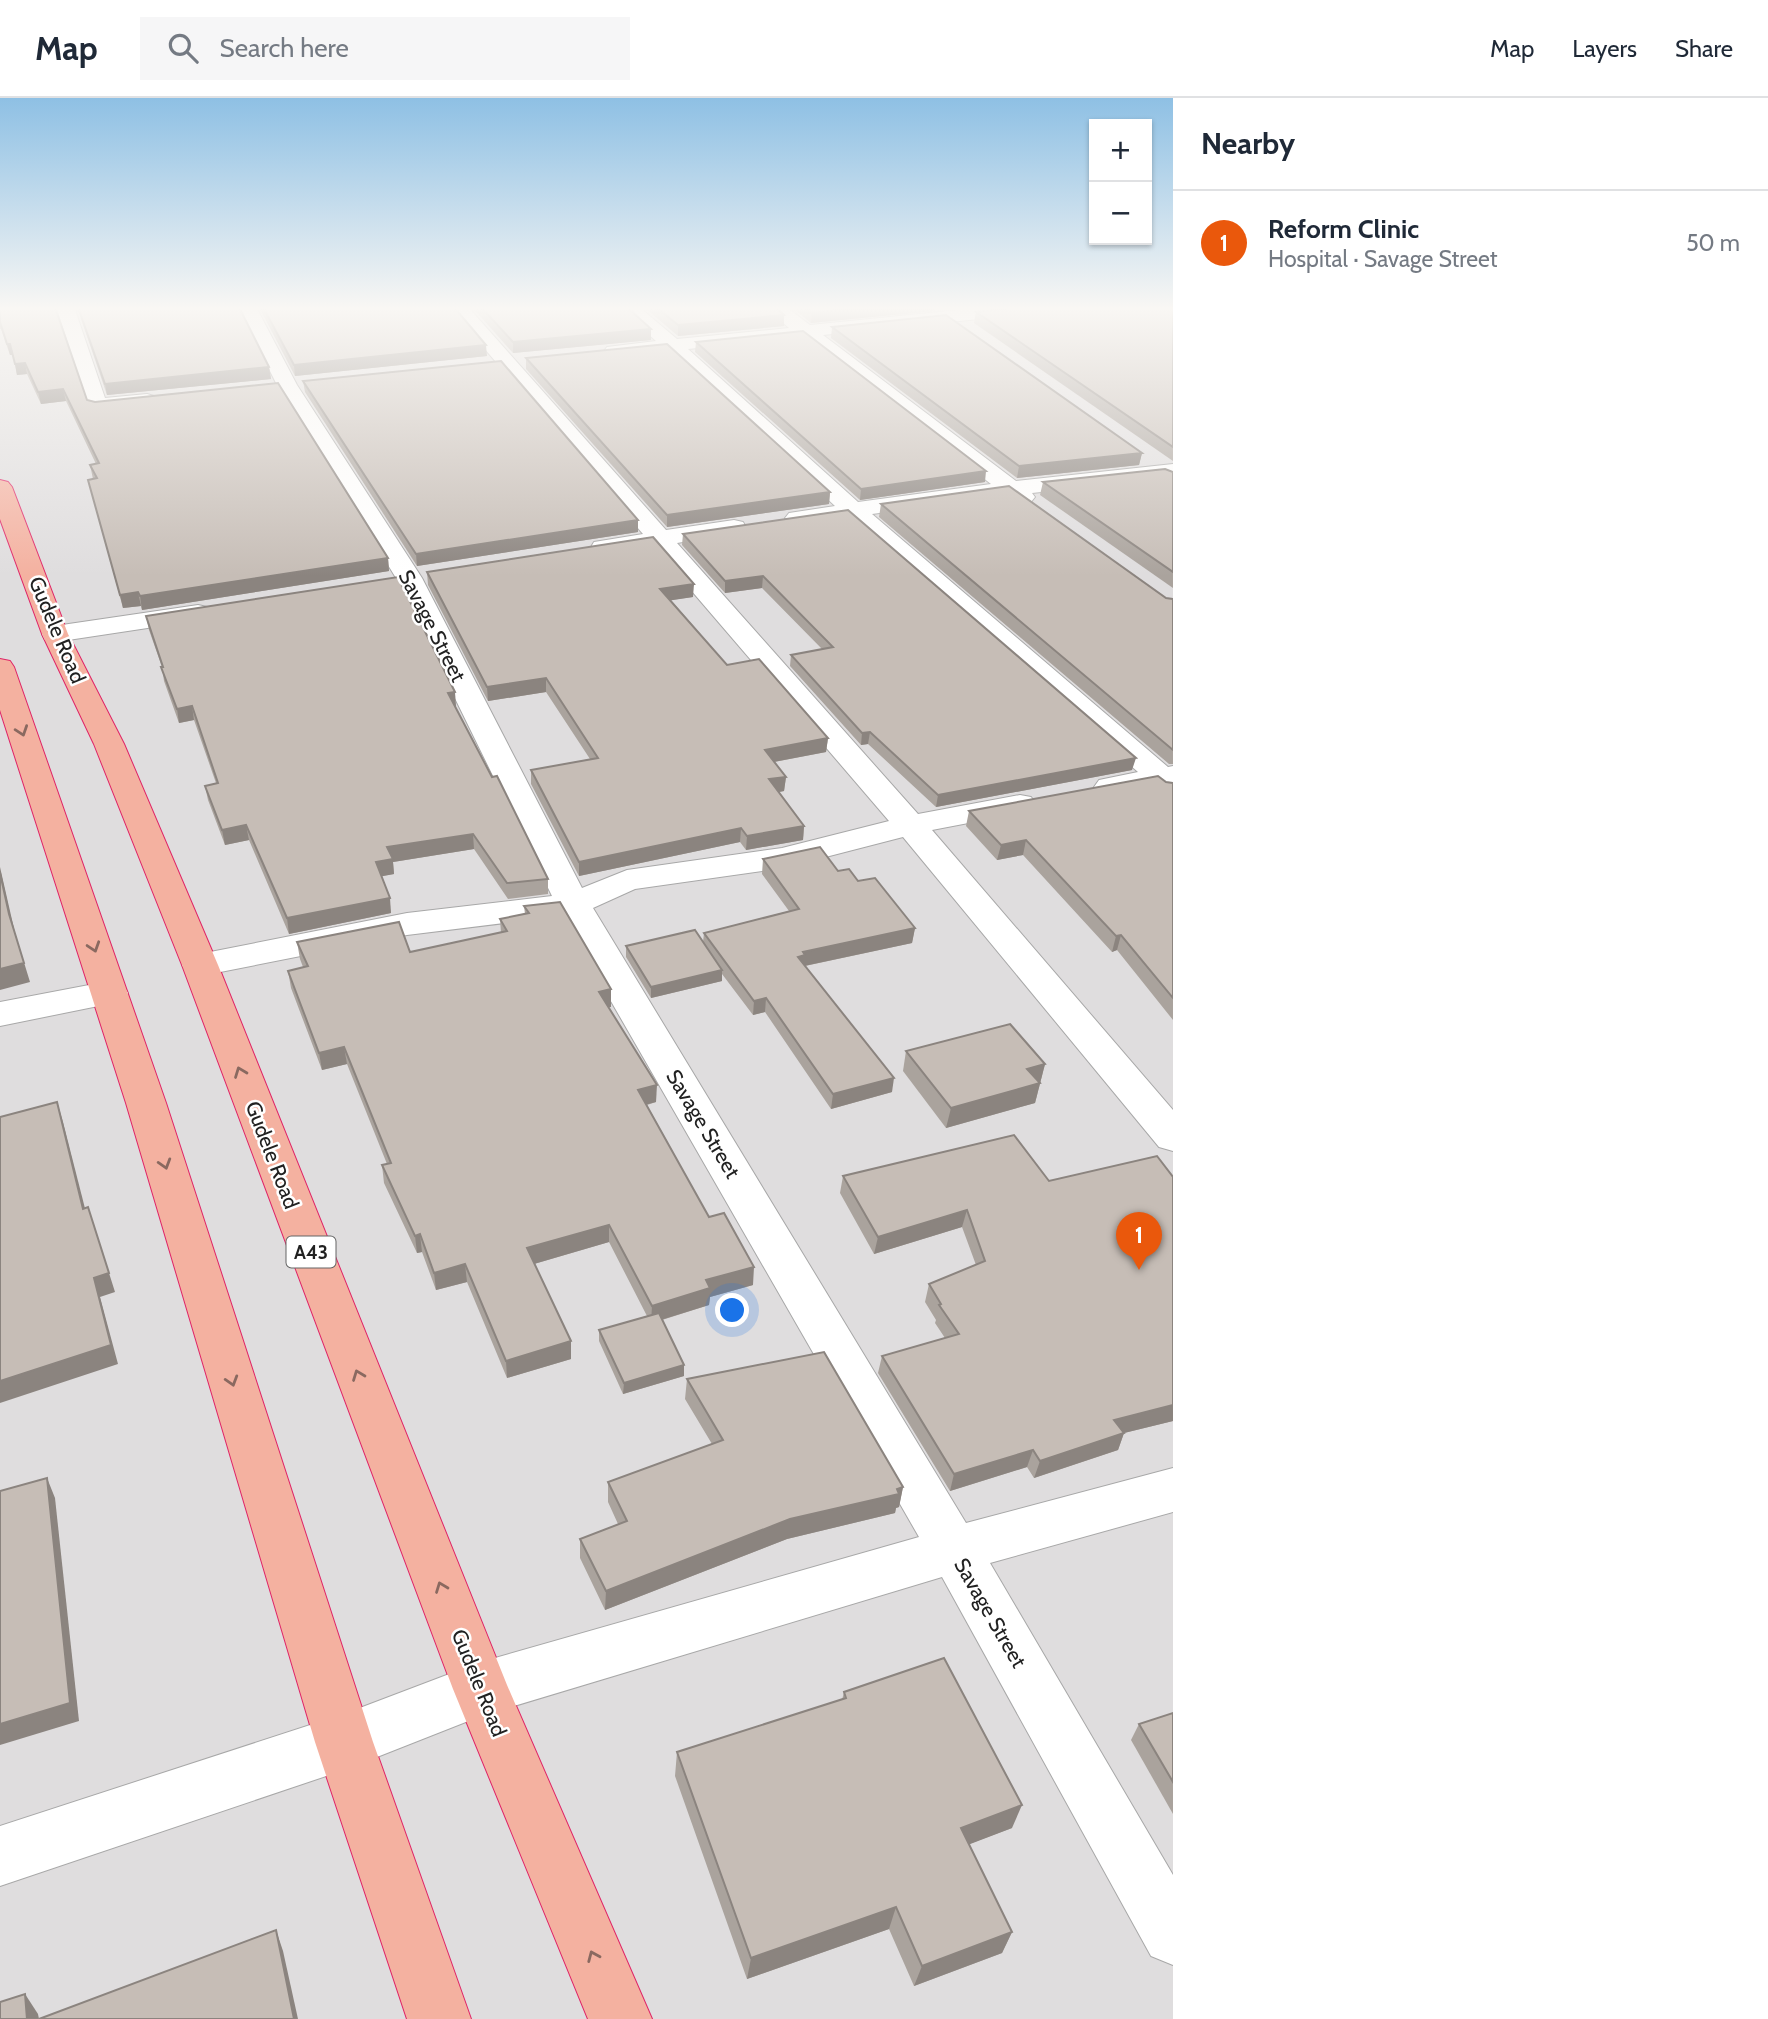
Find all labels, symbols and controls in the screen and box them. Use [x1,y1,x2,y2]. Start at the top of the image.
search box [140,17,630,80]
text: Map [35,28,98,68]
icon: search [164,29,202,67]
text: Search here [220,32,349,64]
text: Map [1490,34,1534,63]
text: Layers [1572,34,1637,63]
text: Share [1675,34,1733,63]
map controls [1089,119,1152,245]
button: + [1089,119,1152,182]
text: Nearby [1201,125,1295,162]
button: − [1089,182,1152,245]
text: Reform Clinic [1268,213,1419,245]
text: 1 [1220,229,1228,257]
text: 50 m [1686,229,1740,257]
text: Hospital · Savage Street [1268,245,1498,273]
street label: Savage Street [394,566,471,686]
street label: Gudele Road [24,573,91,687]
one-way arrow [14,725,28,737]
one-way arrow [86,941,101,953]
street label: Savage Street [661,1065,746,1183]
one-way arrow [235,1067,249,1079]
street label: Gudele Road [241,1097,304,1212]
one-way arrow [156,1157,171,1169]
pin: 1 [1116,1212,1162,1270]
road number: A43 [286,1236,336,1268]
your location [715,1293,749,1327]
one-way arrow [353,1370,367,1382]
one-way arrow [224,1374,238,1387]
street label: Savage Street [949,1554,1032,1672]
one-way arrow [436,1582,450,1594]
street label: Gudele Road [447,1626,512,1740]
one-way arrow [587,1951,601,1963]

